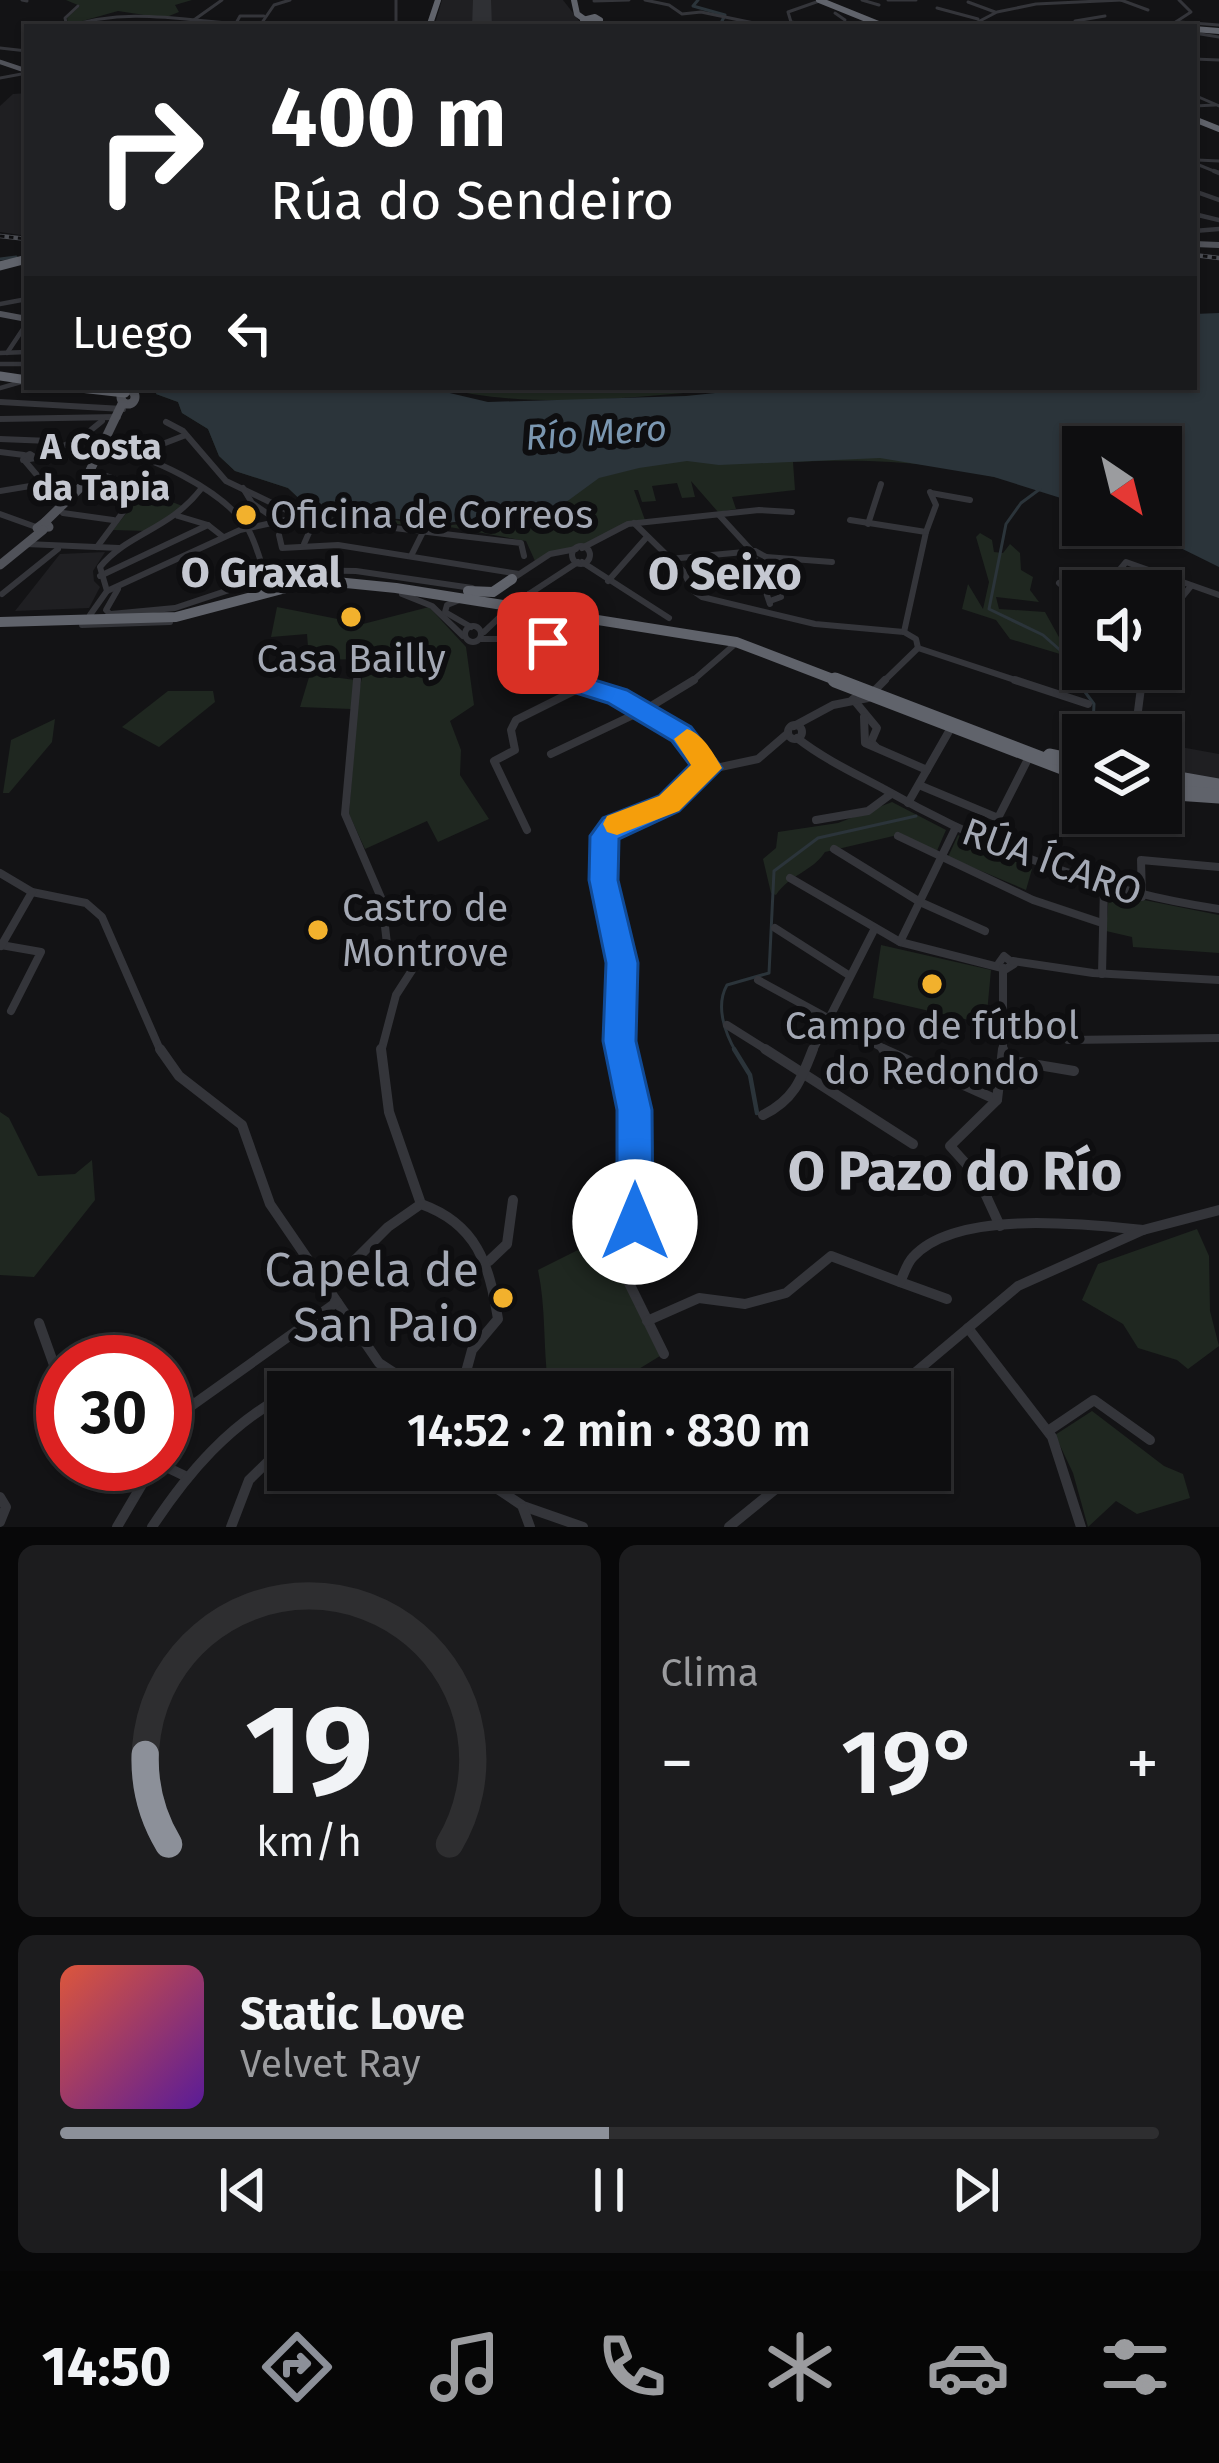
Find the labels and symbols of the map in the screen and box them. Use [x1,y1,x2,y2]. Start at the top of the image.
water label: Río Mero [524,406,668,460]
district label: A Costa da Tapia [32,425,170,510]
north arrow [1062,426,1182,546]
place label: Oficina de Correos [270,492,593,538]
marker: Oficina de Correos [233,502,259,528]
district label: O Seixo [648,547,802,601]
district label: O Graxal [181,548,342,598]
pin [497,592,599,694]
marker: Casa Bailly [338,604,364,630]
place label: Casa Bailly [256,636,446,682]
street label: RÚA ÍCARO [956,808,1148,916]
place label: Castro de Montrove [342,885,509,976]
marker: Castro de Montrove [305,917,331,943]
marker: Campo de fútbol do Redondo [919,971,945,997]
place label: Campo de fútbol do Redondo [785,1003,1079,1094]
district label: O Pazo do Río [788,1140,1122,1204]
position arrow [572,1159,698,1285]
place label: Capela de San Paio [264,1241,479,1354]
marker: Capela de San Paio [490,1285,516,1311]
speed limit sign: 30 [36,1335,192,1491]

